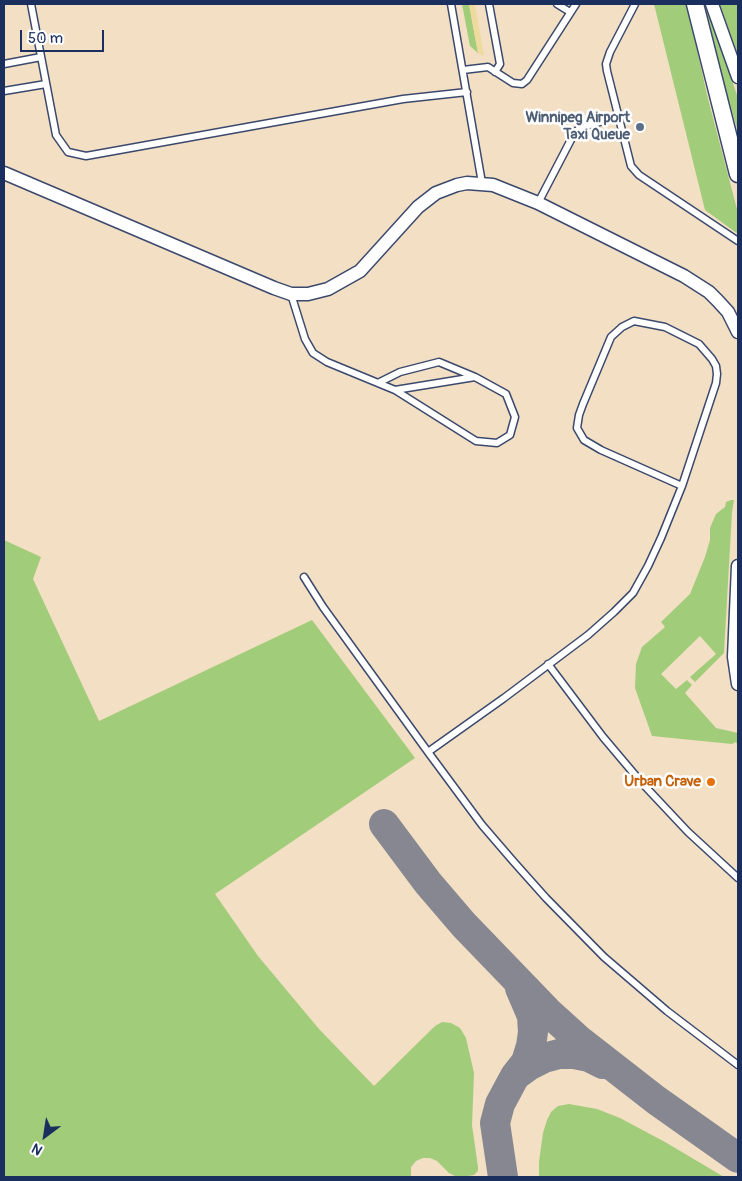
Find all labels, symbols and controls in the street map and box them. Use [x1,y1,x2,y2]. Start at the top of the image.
scale bar [22,20,106,52]
text: 50 m [28,29,63,48]
place label: Winnipeg Airport Taxi Queue [525,109,630,144]
marker: Winnipeg Airport Taxi Queue [634,121,646,133]
place label: Urban Crave [624,773,701,791]
marker: Urban Crave [705,776,717,788]
north arrow [20,1111,70,1161]
text: N [29,1140,45,1159]

